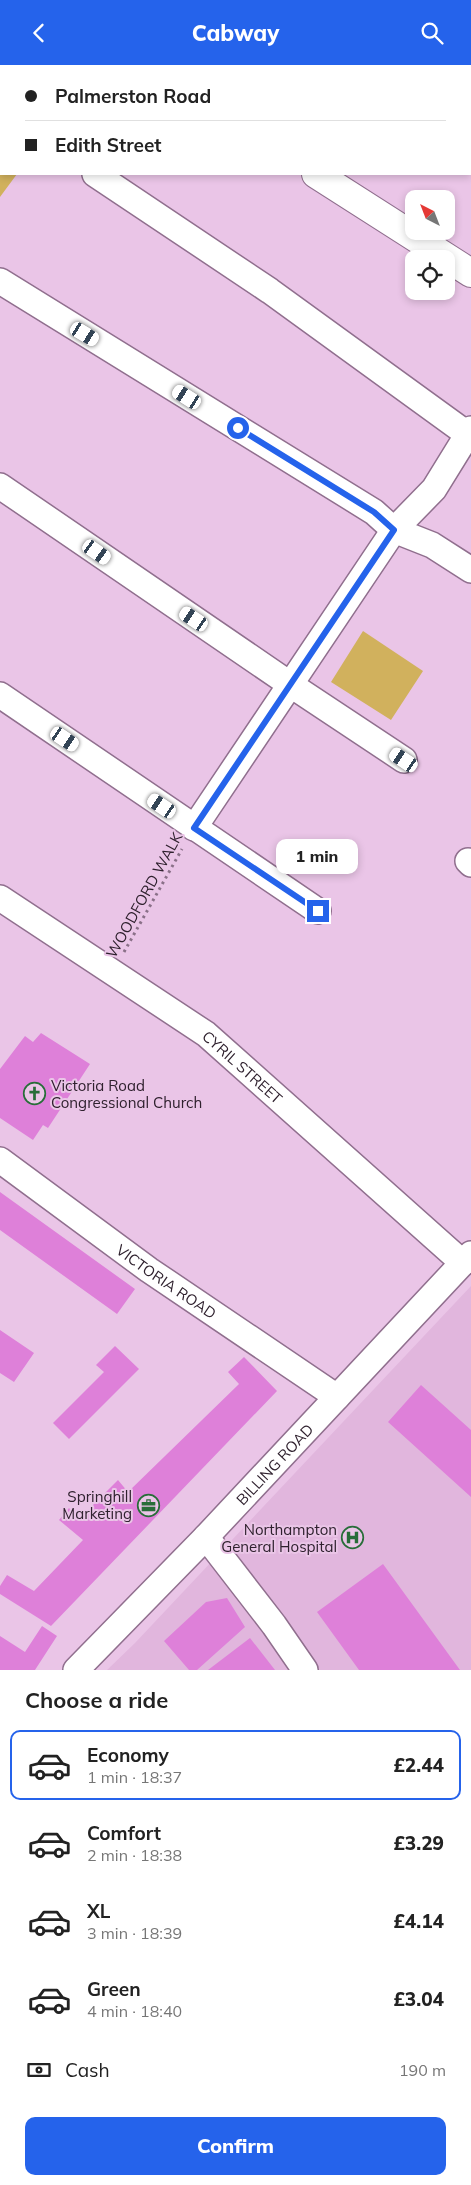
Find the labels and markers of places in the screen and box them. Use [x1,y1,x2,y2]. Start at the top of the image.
place label: Victoria Road Congressional Church [51,1076,202,1112]
church icon: Victoria Road Congressional Church [23,1082,47,1106]
place label: Springhill Marketing [62,1487,132,1523]
office icon: Springhill Marketing [136,1493,160,1517]
place label: Northampton General Hospital [221,1520,337,1556]
hospital icon: Northampton General Hospital [341,1526,365,1550]

